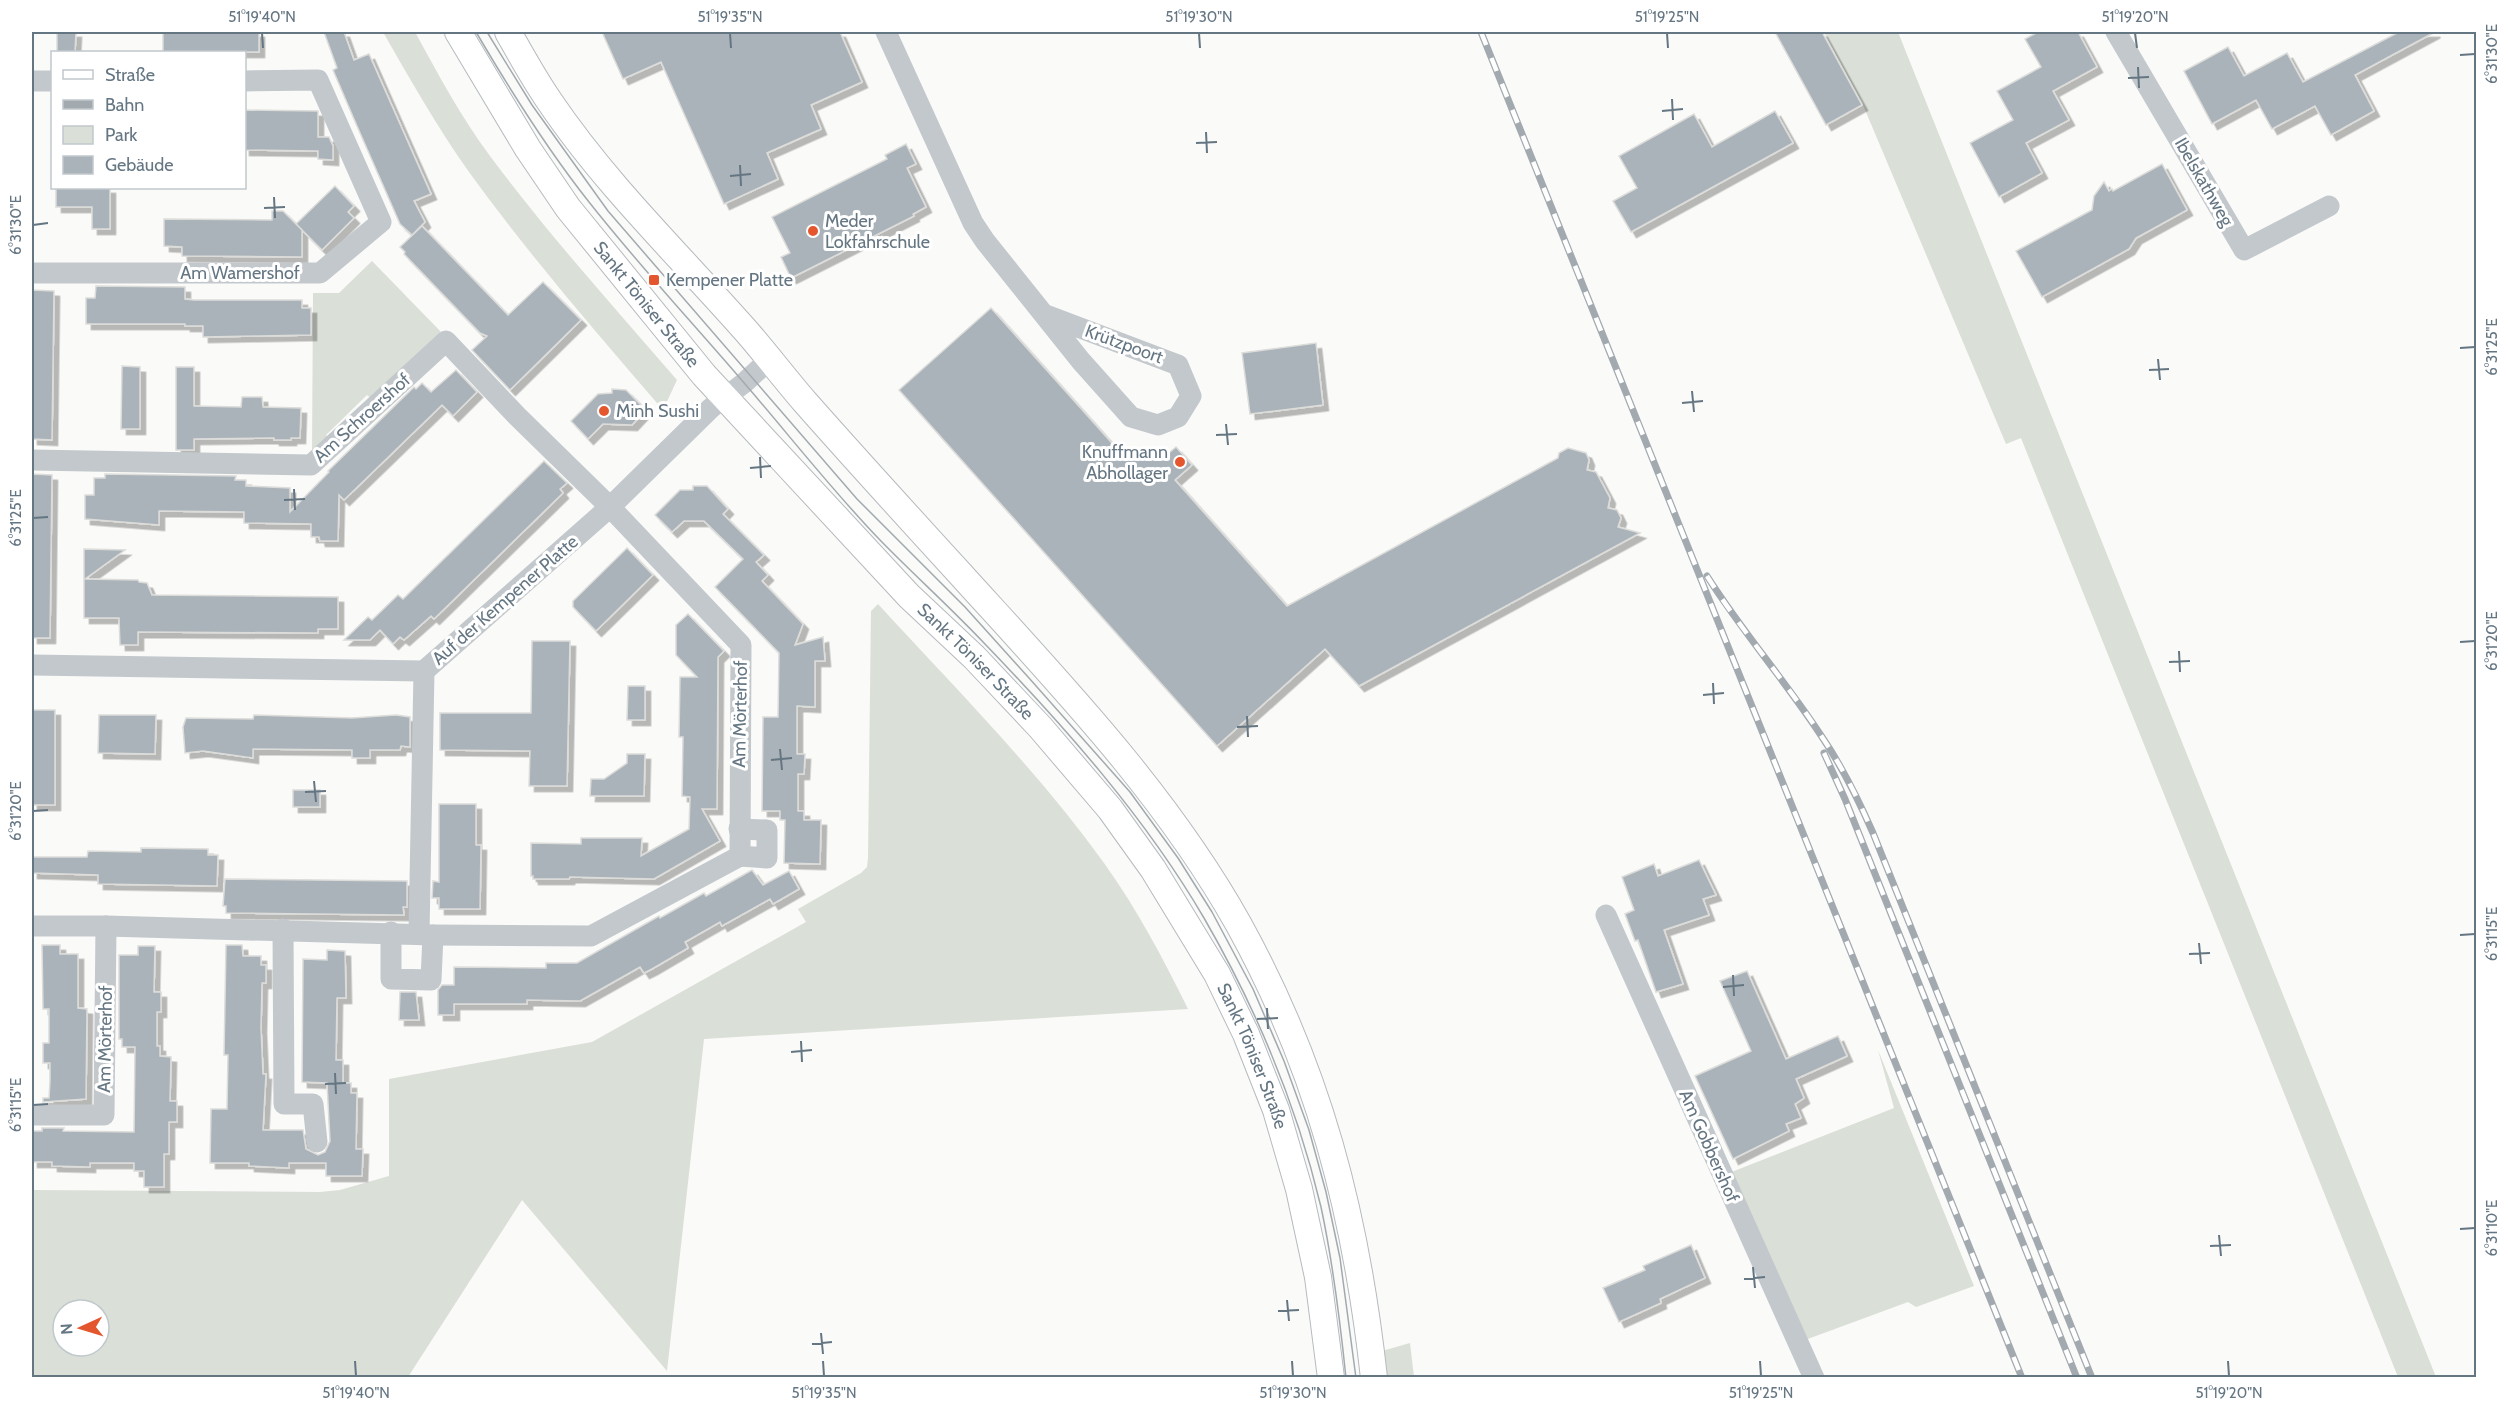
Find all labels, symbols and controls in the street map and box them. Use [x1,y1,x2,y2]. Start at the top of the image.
text: 51°19'40"N [228,8,296,26]
text: 51°19'35"N [698,8,762,26]
text: 51°19'30"N [1165,8,1233,26]
text: 51°19'25"N [1635,8,1699,26]
text: 51°19'20"N [2101,8,2169,26]
text: 6°31'30"E [2483,24,2501,84]
legend [51,51,246,189]
text: Straße [105,64,155,86]
text: Bahn [105,94,144,116]
text: Park [105,124,138,146]
street label: Ibelskathweg [2170,134,2239,231]
text: Gebäude [105,154,174,176]
text: 6°31'30"E [7,195,25,255]
place label: Meder Lokfahrschule [825,210,930,253]
marker: Meder Lokfahrschule [806,224,820,238]
street label: Sankt Töniser Straße [589,237,704,372]
street label: Am Wamershof [180,262,300,284]
place label: Kempener Platte [666,269,793,291]
marker: Kempener Platte [647,273,661,287]
text: 6°31'25"E [2483,318,2501,376]
street label: Krützpoort [1082,320,1166,368]
street label: Am Schroershof [309,369,415,467]
place label: Minh Sushi [616,400,699,422]
marker: Minh Sushi [597,404,611,418]
place label: Knuffmann Abhollager [1082,441,1168,484]
marker: Knuffmann Abhollager [1173,455,1187,469]
text: 6°31'25"E [7,489,25,547]
street label: Auf der Kempener Platte [427,531,583,669]
street label: Sankt Töniser Straße [913,599,1039,724]
text: 6°31'20"E [2483,611,2501,671]
street label: Am Mörterhof [728,660,752,768]
text: 6°31'20"E [7,781,25,841]
text: 6°31'15"E [2483,907,2501,961]
street label: Sankt Töniser Straße [1212,980,1292,1132]
street label: Am Mörterhof [93,985,117,1093]
text: 6°31'15"E [7,1078,25,1132]
street label: Am Gobbershof [1674,1086,1744,1206]
text: 6°31'10"E [2483,1200,2501,1256]
north arrow [51,1298,111,1358]
text: N [57,1323,76,1335]
text: 51°19'40"N [322,1384,390,1402]
text: 51°19'35"N [792,1384,856,1402]
text: 51°19'30"N [1259,1384,1327,1402]
text: 51°19'25"N [1729,1384,1793,1402]
text: 51°19'20"N [2195,1384,2263,1402]

